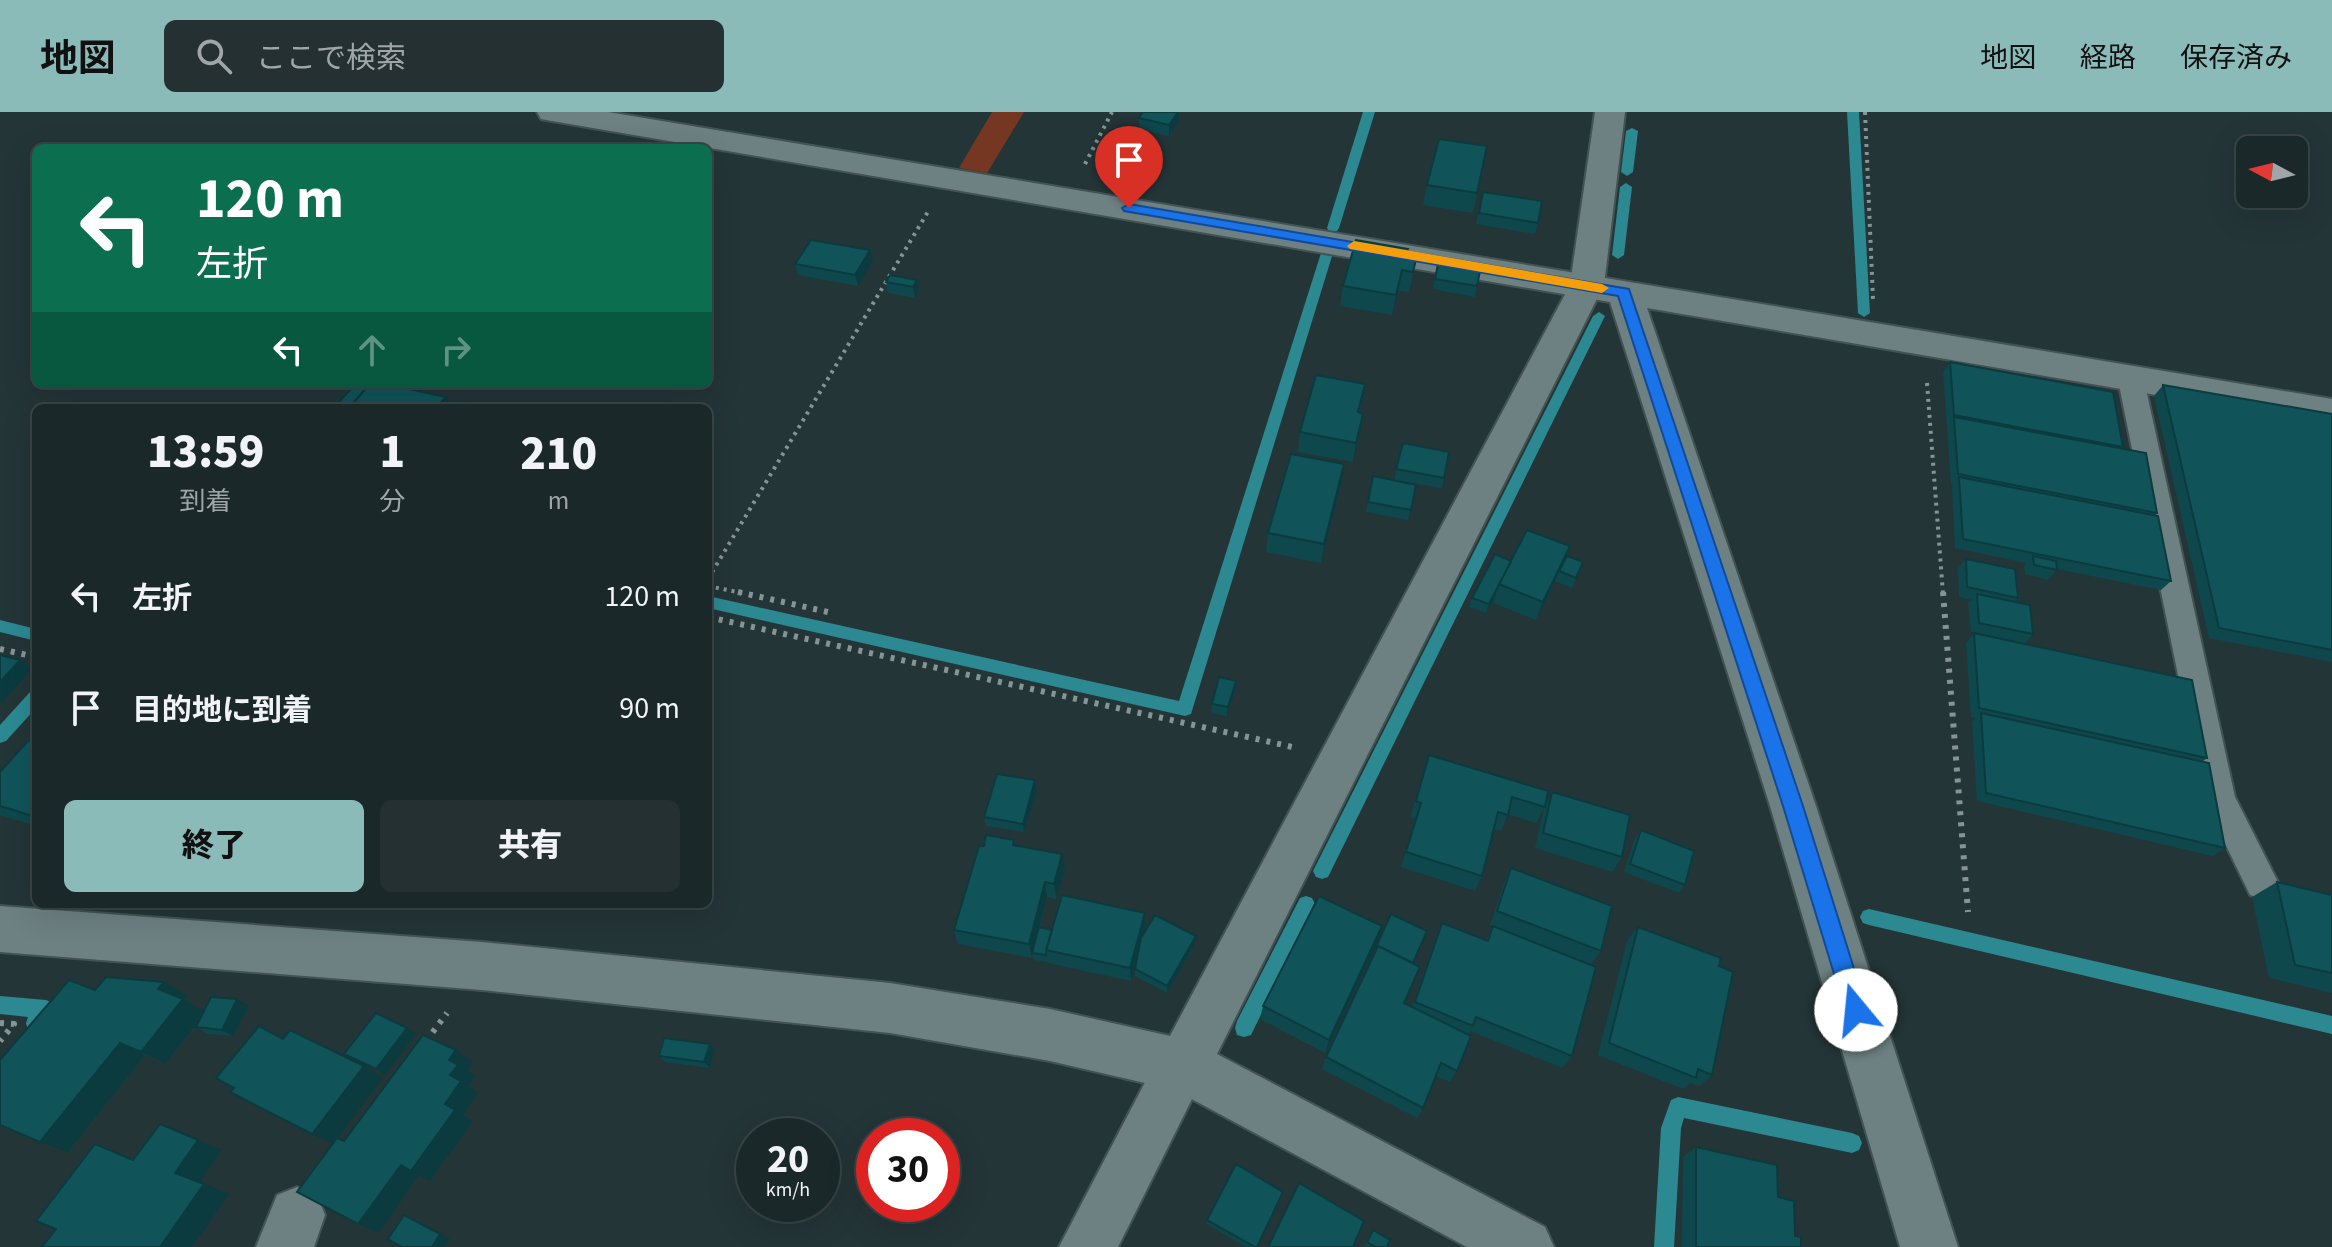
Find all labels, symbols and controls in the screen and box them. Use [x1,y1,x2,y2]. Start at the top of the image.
search box [164,20,724,92]
text: 地図 [40,32,116,86]
icon: search [192,34,236,78]
text: ここで検索 [256,37,406,80]
text: 地図 [1980,38,2036,78]
text: 経路 [2080,38,2136,78]
text: 保存済み [2180,38,2292,78]
pin [1095,126,1163,208]
north arrow [2236,136,2308,208]
map controls [2236,136,2308,208]
icon: arrive [1107,138,1151,182]
text: 120 m [196,160,344,239]
icon: left [64,176,168,280]
text: 左折 [196,239,268,290]
icon: left [266,328,310,372]
icon: ahead [350,328,394,372]
icon: right [434,328,478,372]
text: 13:59 [147,418,264,486]
text: 1 [379,418,405,486]
text: 210 [520,420,597,488]
text: m [548,482,569,519]
text: 到着 [180,483,232,520]
text: 分 [379,483,405,520]
icon: left [64,574,108,618]
text: 120 m [604,575,680,618]
text: 左折 [132,577,192,620]
icon: arrive [64,686,108,730]
text: 90 m [619,687,680,730]
text: 目的地に到着 [132,689,312,732]
button: 終了 [64,800,364,892]
button: 共有 [380,800,680,892]
position arrow [1814,968,1898,1052]
speed limit sign: 30 [856,1118,960,1222]
text: 20 [767,1131,809,1188]
text: km/h [766,1176,810,1204]

